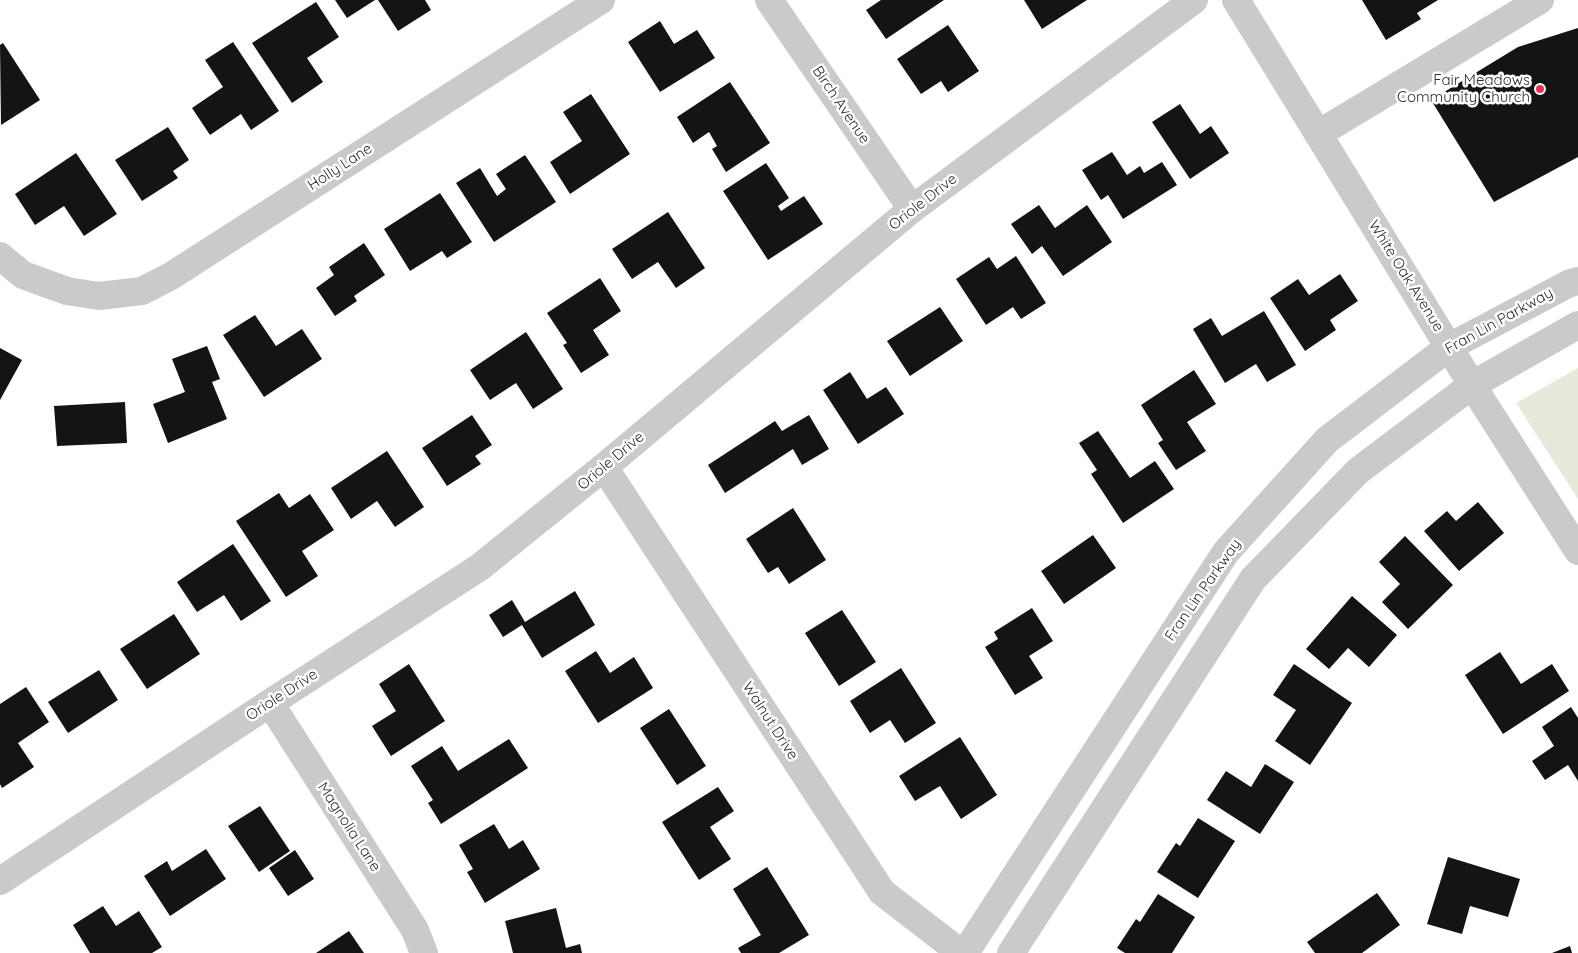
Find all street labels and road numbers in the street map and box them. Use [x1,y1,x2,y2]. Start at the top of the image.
street label: Birch Avenue [808,63,874,147]
street label: Holly Lane [304,139,376,195]
street label: Oriole Drive [885,170,961,234]
street label: White Oak Avenue [1365,217,1447,335]
street label: Fran Lin Parkway [1442,284,1556,358]
street label: Oriole Drive [574,428,648,494]
street label: Fran Lin Parkway [1161,535,1245,645]
street label: Oriole Drive [243,665,321,725]
street label: Walnut Drive [738,679,802,763]
street label: Magnolia Lane [313,779,385,875]

